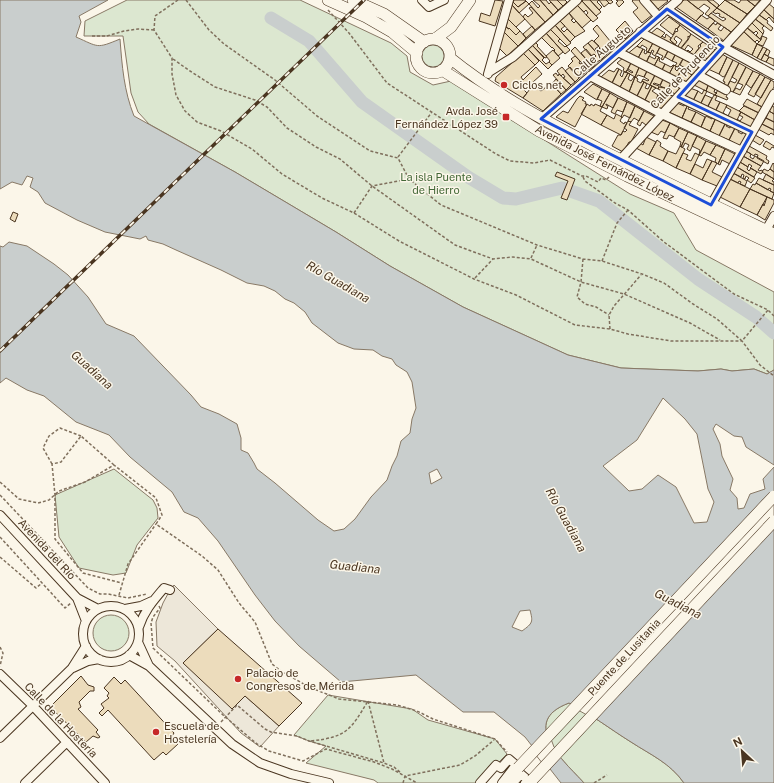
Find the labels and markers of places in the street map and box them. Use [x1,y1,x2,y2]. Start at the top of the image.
place label: Ciclos net [512,79,562,91]
marker: Ciclos net [499,80,509,90]
place label: Avda. José Fernández López 39 [395,105,498,130]
marker: Avda. José Fernández López 39 [501,112,511,122]
place label: Palacio de Congresos de Mérida [246,667,354,692]
marker: Palacio de Congresos de Mérida [233,674,243,684]
place label: Escuela de Hostelería [164,720,220,745]
marker: Escuela de Hostelería [151,727,161,737]

